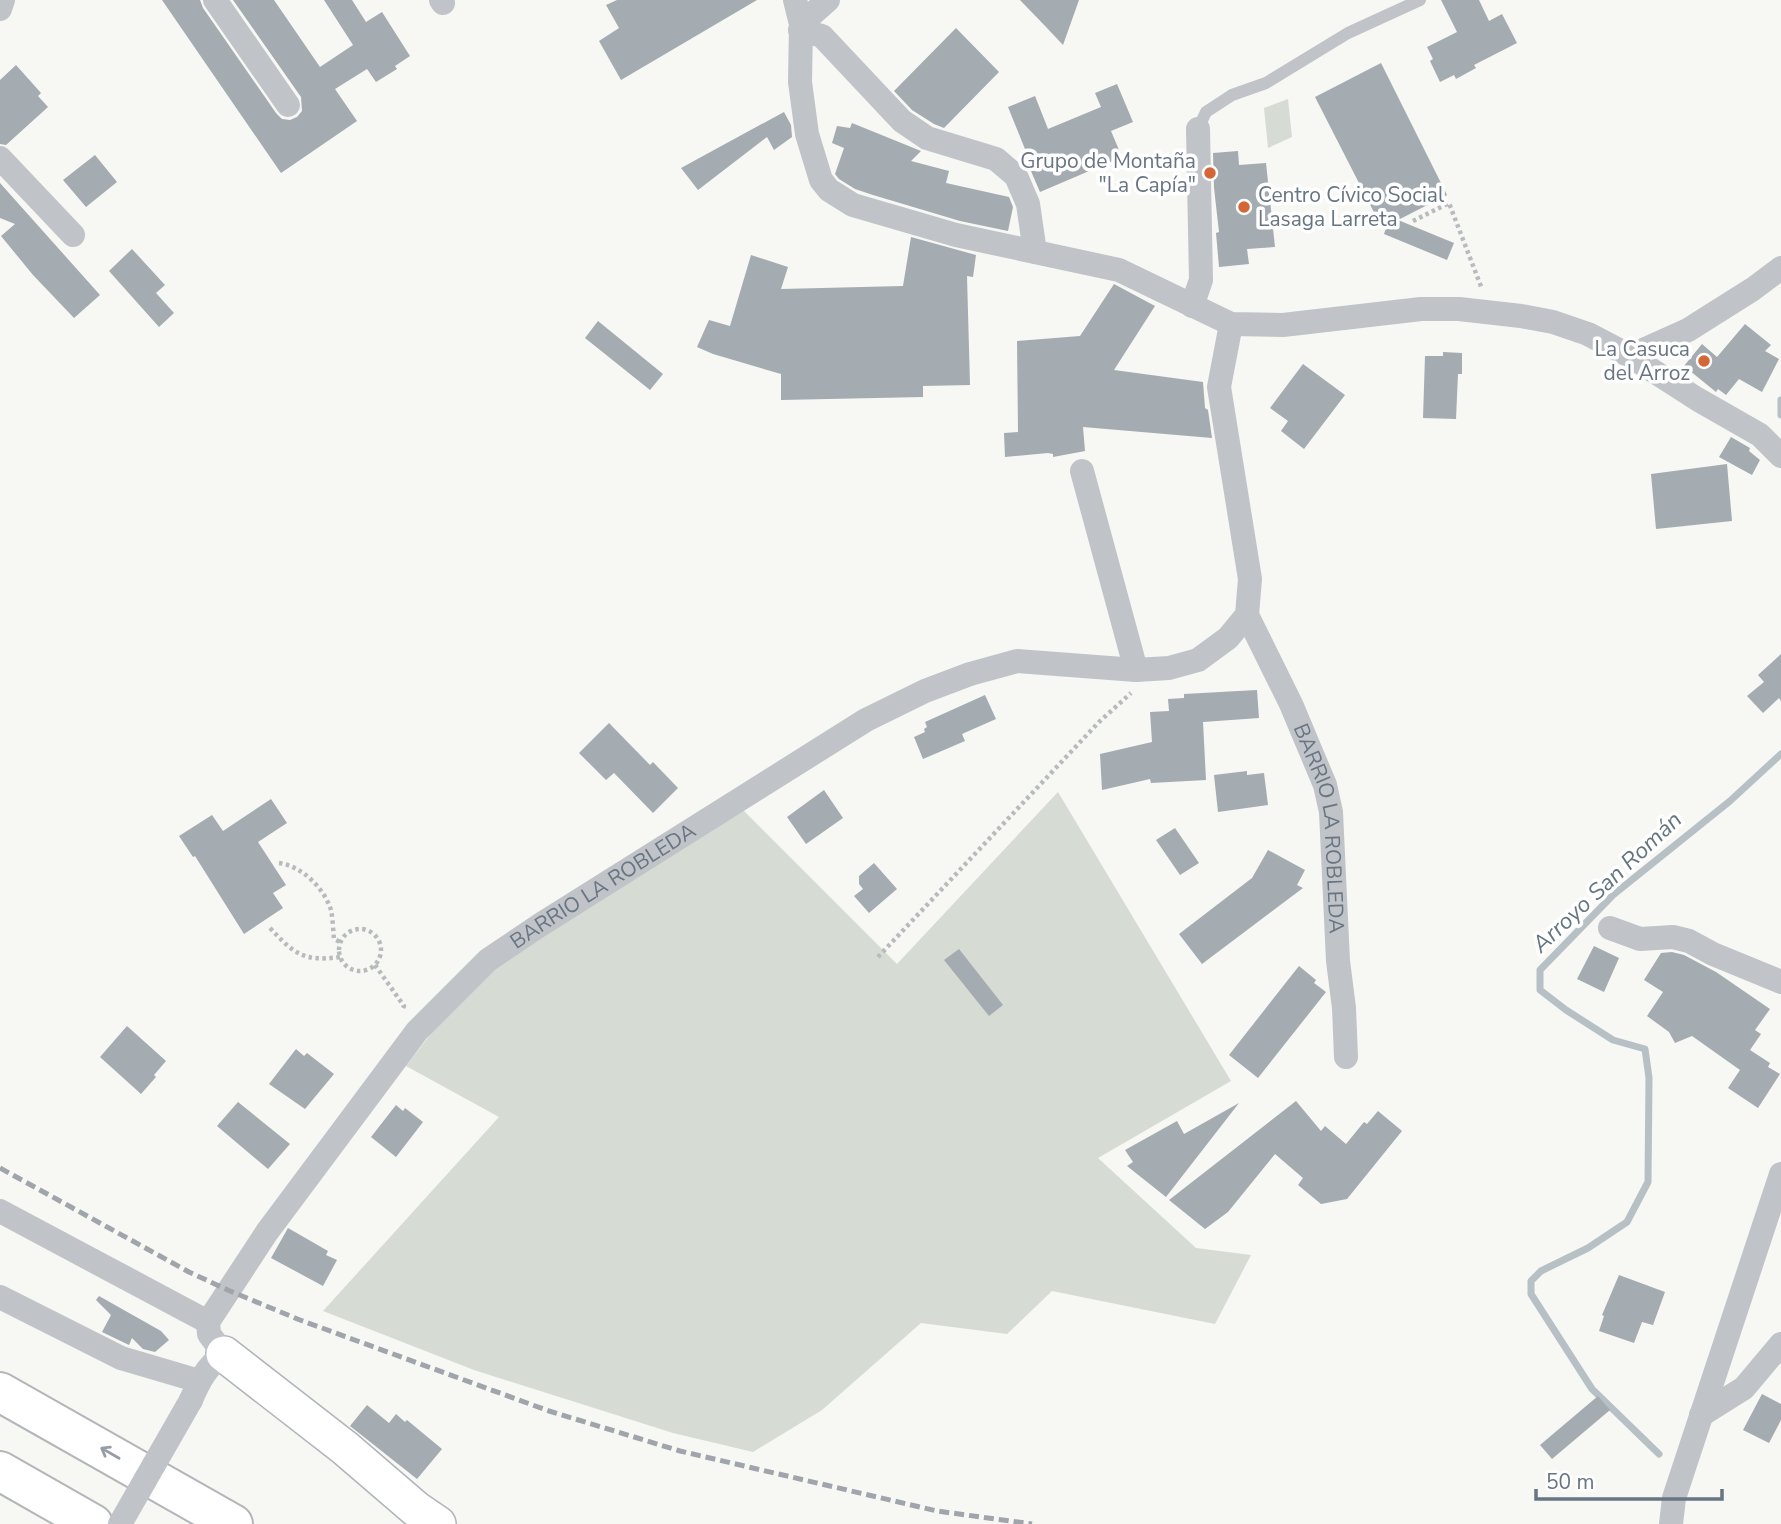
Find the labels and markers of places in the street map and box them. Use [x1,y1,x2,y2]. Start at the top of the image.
place label: Grupo de Montaña "La Capía" [1020,147,1196,199]
marker: Grupo de Montaña "La Capía" [1202,165,1218,181]
place label: Centro Cívico Social Lasaga Larreta [1258,181,1445,233]
marker: Centro Cívico Social Lasaga Larreta [1236,199,1252,215]
place label: La Casuca del Arroz [1595,335,1690,387]
marker: La Casuca del Arroz [1696,353,1712,369]

